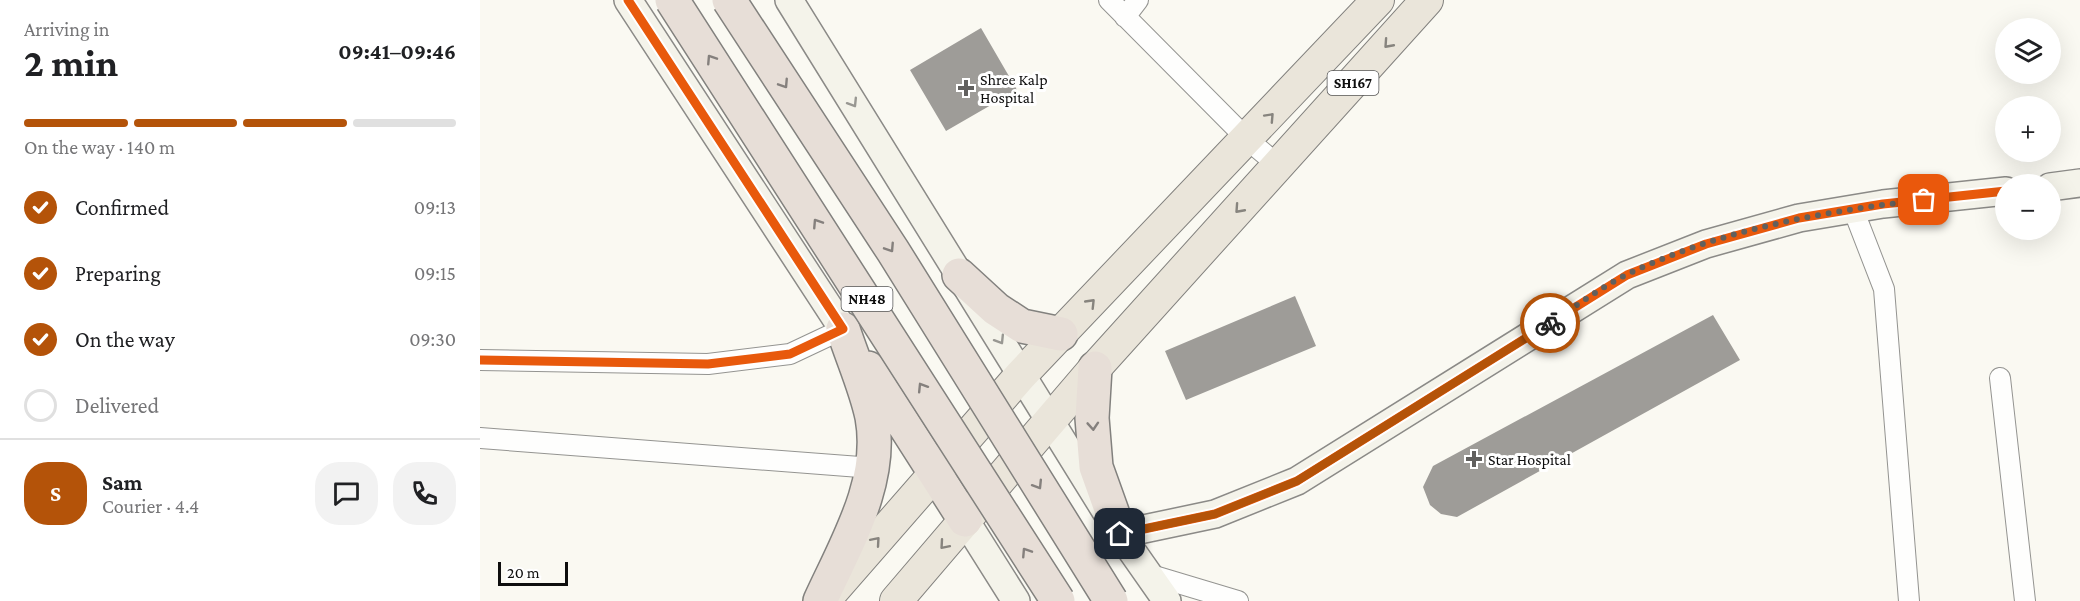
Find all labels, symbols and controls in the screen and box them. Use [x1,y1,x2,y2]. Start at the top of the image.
text: Arriving in [24,18,109,40]
map controls [1995,18,2061,240]
button: layers [1995,18,2061,84]
one-way arrow [1384,37,1395,47]
text: 09:41–09:46 [338,39,456,64]
text: 2 min [24,41,118,84]
one-way arrow [706,55,718,65]
place label: Shree Kalp Hospital [980,71,1048,107]
road number: SH167 [1328,71,1378,95]
one-way arrow [777,77,788,88]
marker: Shree Kalp Hospital [957,79,975,97]
one-way arrow [846,96,857,107]
button: + [1995,96,2061,162]
one-way arrow [1262,113,1273,124]
text: On the way · 140 m [24,136,175,158]
pin [1898,174,1949,225]
button: − [1995,174,2061,240]
icon: bag [1907,183,1940,216]
icon: check [24,191,57,224]
text: Confirmed [75,195,169,220]
text: 09:13 [414,196,456,218]
one-way arrow [1235,203,1246,213]
one-way arrow [813,218,824,229]
one-way arrow [883,242,895,252]
icon: check [24,257,57,290]
text: Preparing [75,261,161,286]
text: 09:15 [414,262,456,284]
road number: NH48 [842,287,892,311]
courier [1520,293,1580,353]
one-way arrow [1084,299,1095,309]
icon: bike [1534,307,1567,340]
icon: check [24,323,57,356]
text: On the way [75,327,175,352]
text: 09:30 [409,328,456,350]
one-way arrow [992,334,1003,345]
one-way arrow [918,383,929,394]
text: Delivered [75,393,159,418]
one-way arrow [1086,422,1099,431]
marker: Star Hospital [1465,450,1483,468]
place label: Star Hospital [1488,451,1571,469]
button: chat [315,462,378,525]
button: phone [393,462,456,525]
text: Sam [102,470,142,495]
one-way arrow [1030,479,1042,489]
text: S [50,481,61,506]
text: Courier · 4.4 [102,495,199,517]
pin [1094,508,1145,559]
icon: home [1103,517,1136,550]
one-way arrow [869,537,880,548]
one-way arrow [940,538,951,549]
one-way arrow [1022,548,1034,558]
scale bar [498,559,568,586]
text: 20 m [507,564,540,581]

